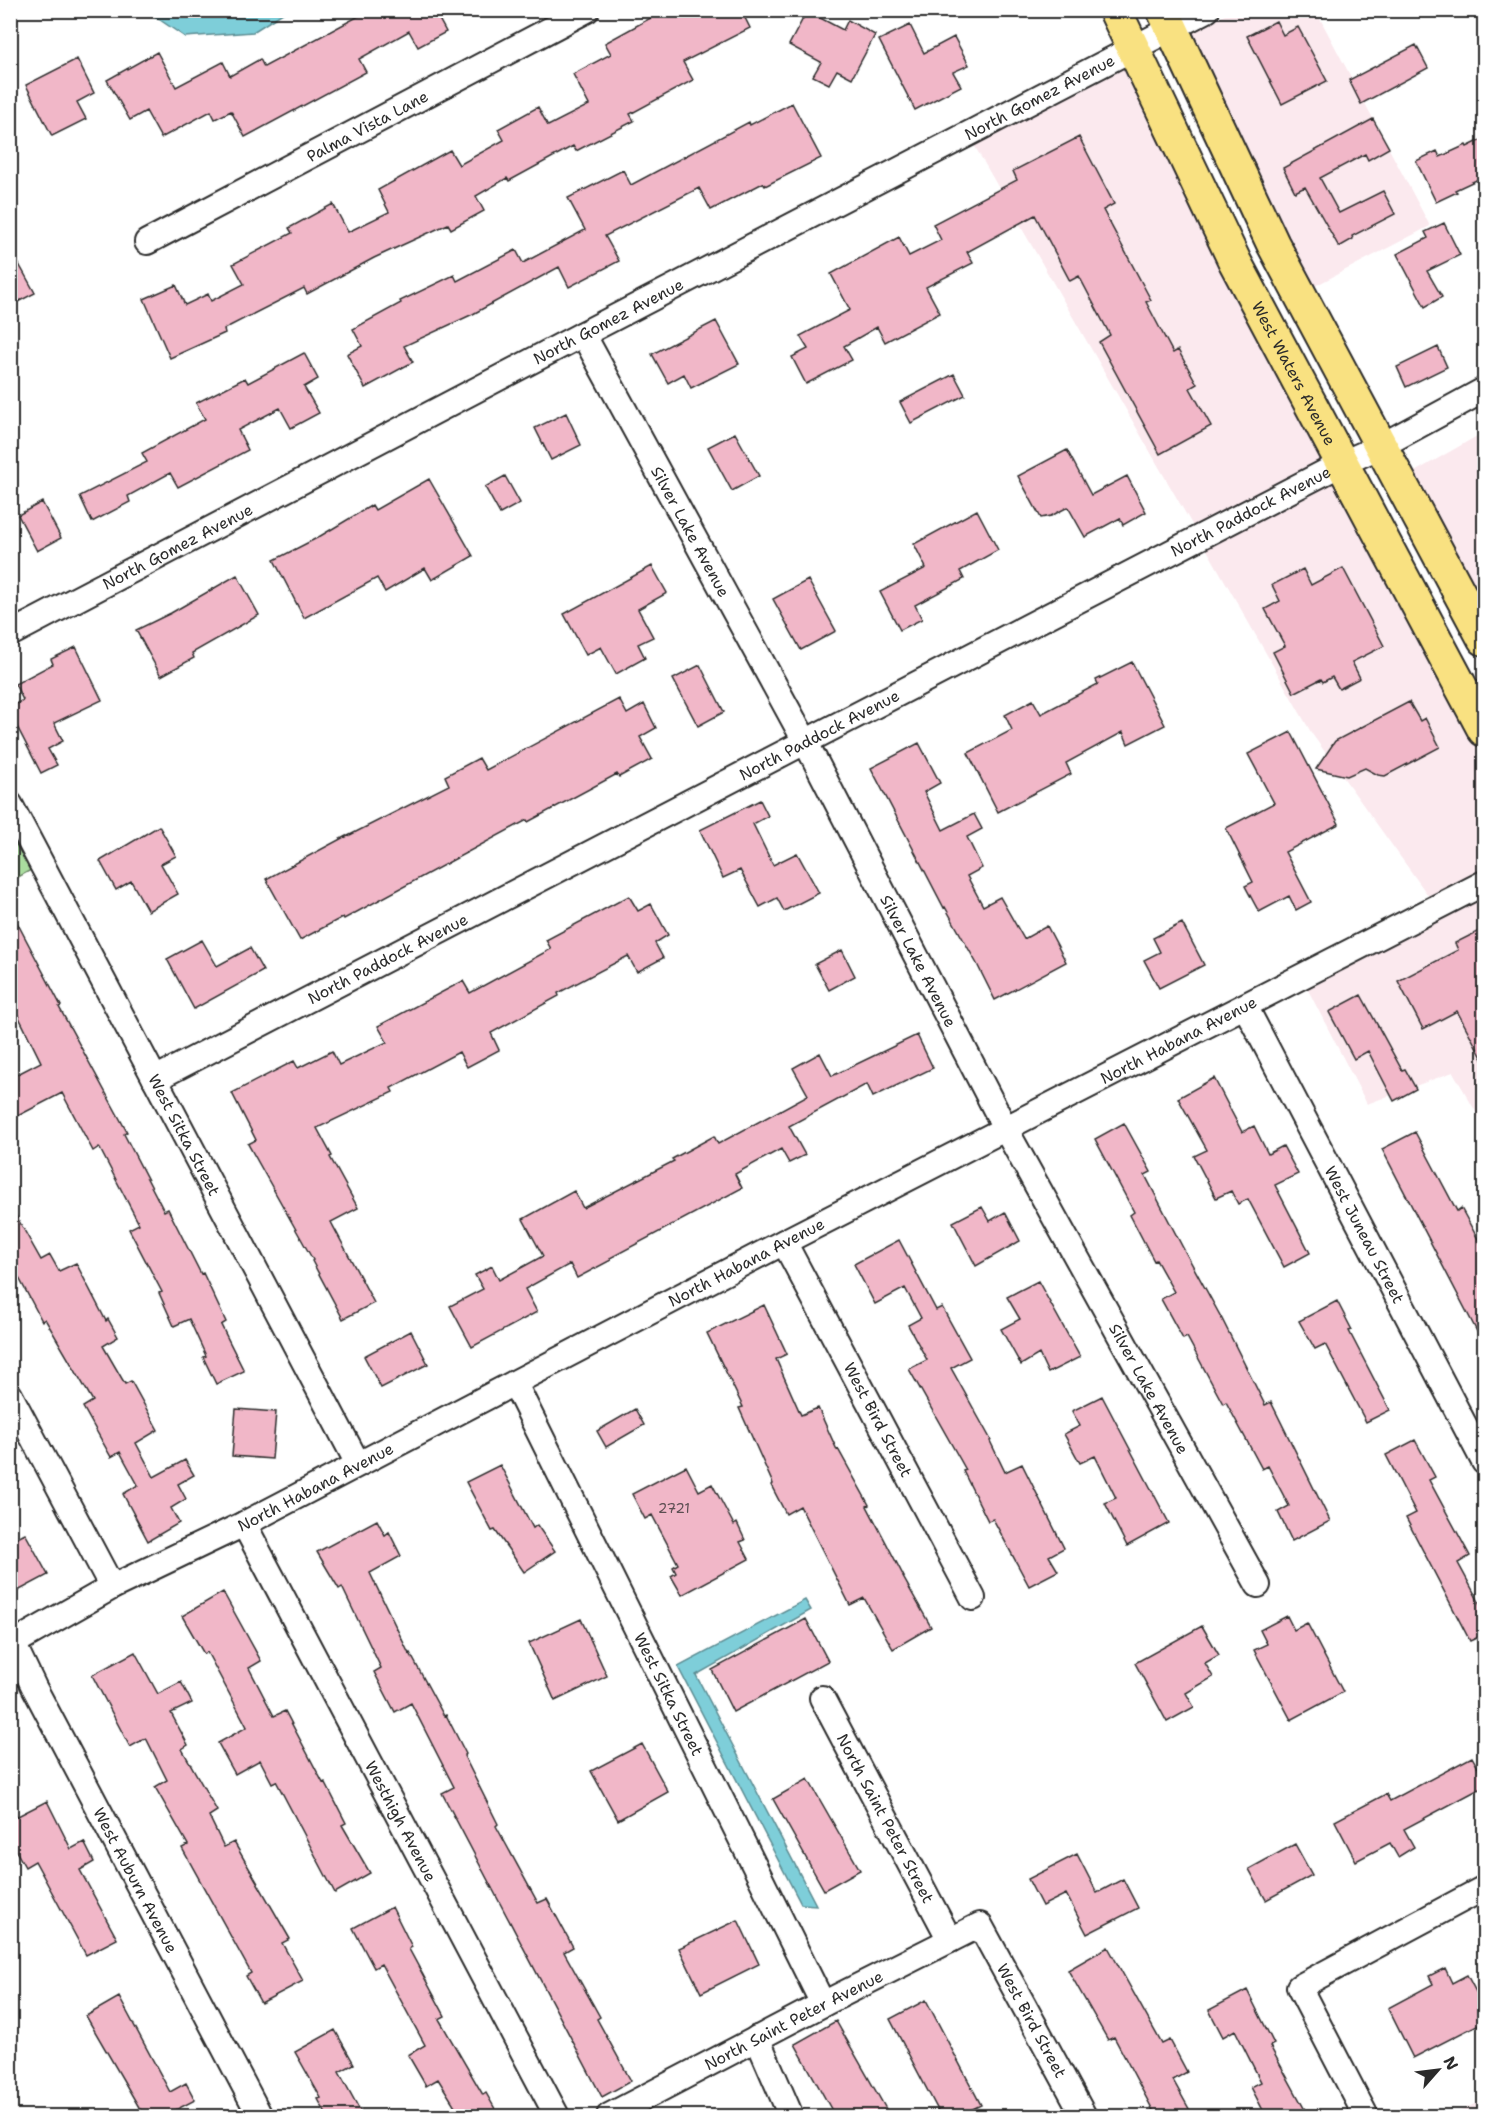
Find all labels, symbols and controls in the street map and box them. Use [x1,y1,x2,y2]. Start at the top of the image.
street label: North Gomez Avenue [961,49,1118,145]
street label: Palma Vista Lane [303,85,432,166]
street label: North Gomez Avenue [529,273,687,369]
street label: West Waters Avenue [1247,297,1341,449]
street label: North Paddock Avenue [1167,461,1334,561]
street label: Silver Lake Avenue [647,462,735,601]
street label: North Gomez Avenue [99,498,256,594]
street label: North Paddock Avenue [735,684,903,785]
street label: Silver Lake Avenue [876,891,961,1031]
street label: North Paddock Avenue [304,908,471,1009]
street label: North Habana Avenue [1097,991,1260,1089]
street label: West Sitka Street [144,1070,225,1199]
street label: West Juneau Street [1320,1162,1409,1307]
street label: North Habana Avenue [664,1213,828,1311]
street label: Silver Lake Avenue [1105,1320,1194,1458]
street label: West Bird Street [839,1358,917,1481]
street label: North Habana Avenue [234,1437,397,1536]
house number: 2721 [658,1499,690,1517]
street label: West Sitka Street [630,1629,708,1759]
street label: North Saint Peter Street [832,1730,939,1907]
street label: Westhigh Avenue [360,1757,442,1885]
street label: West Auburn Avenue [89,1804,183,1957]
street label: West Bird Street [992,1960,1072,2081]
street label: North Saint Peter Avenue [701,1965,886,2075]
north arrow [1408,2040,1468,2100]
text: N [1439,2053,1463,2074]

